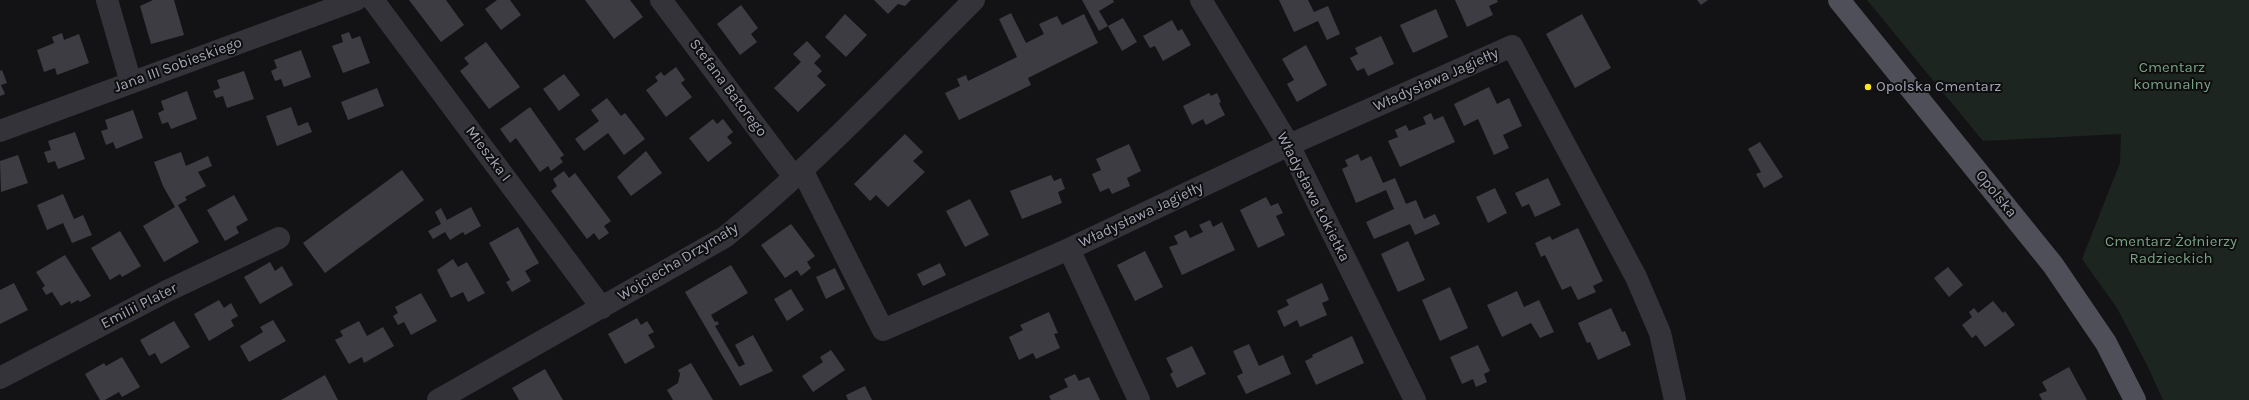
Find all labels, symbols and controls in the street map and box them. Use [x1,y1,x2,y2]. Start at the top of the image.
street label: Jana III Sobieskiego [112,33,244,97]
street label: Stefana Batorego [685,36,771,140]
street label: Władysława Jagiełły [1371,44,1501,116]
park label: Cmentarz komunalny [2133,59,2211,94]
place label: Opolska Cmentarz [1876,78,2001,96]
marker: Opolska Cmentarz [1863,82,1873,92]
street label: Mieszka I [461,123,515,185]
street label: Władysława Łokietka [1273,129,1353,265]
street label: Opolska [1972,167,2020,221]
street label: Władysława Jagiełły [1076,178,1206,252]
street label: Wojciecha Drzymały [615,219,741,305]
park label: Cmentarz Żołnierzy Radzieckich [2105,233,2237,268]
street label: Emilii Plater [98,279,180,333]

